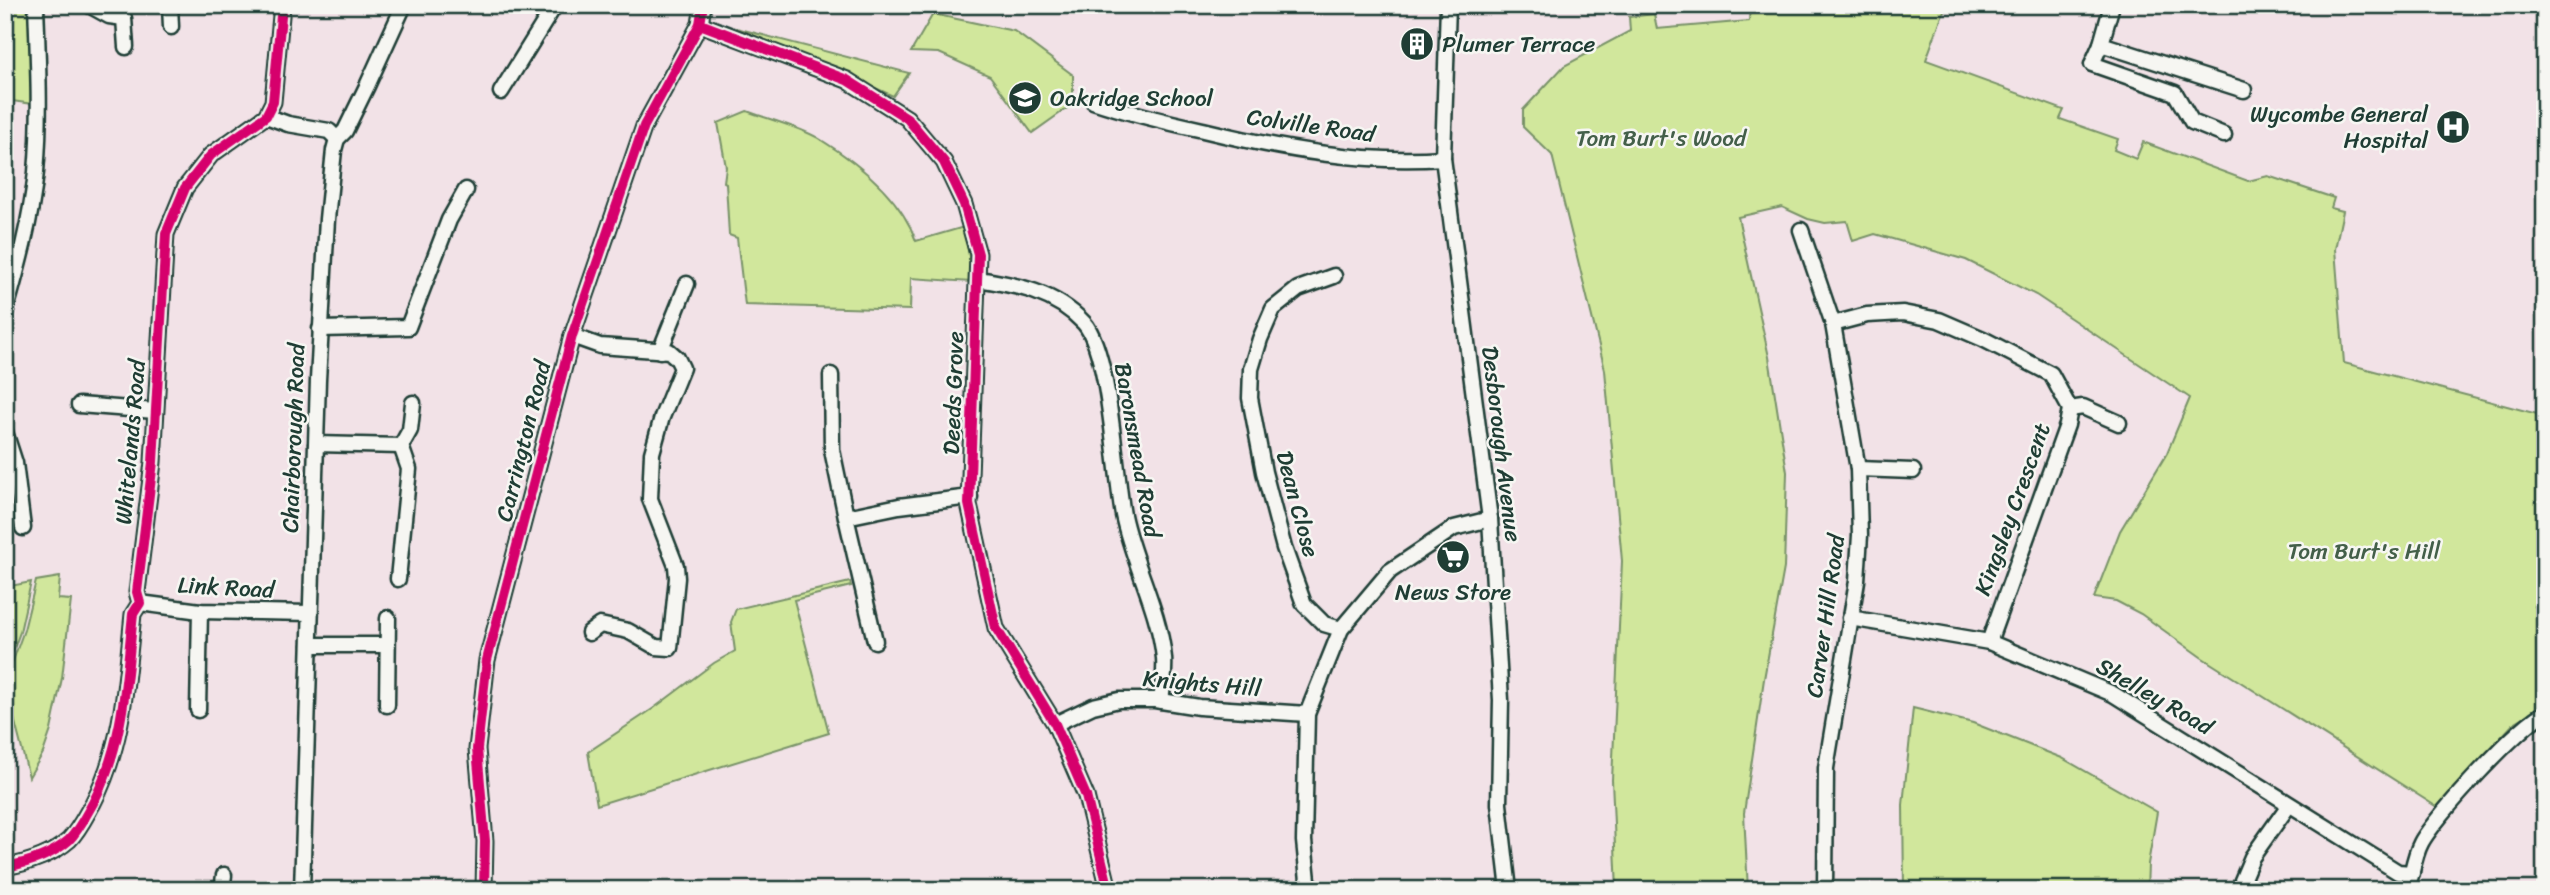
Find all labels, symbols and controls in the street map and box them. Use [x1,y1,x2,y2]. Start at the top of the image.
place label: Plumer Terrace [1442,24,1595,65]
building icon: Plumer Terrace [1398,25,1436,63]
place label: Oakridge School [1050,78,1214,119]
school or university icon: Oakridge School [1006,79,1044,117]
place label: Wycombe General Hospital [2250,94,2428,161]
street label: Colville Road [1244,96,1380,155]
hospital icon: Wycombe General Hospital [2434,108,2472,146]
park label: Tom Burt's Wood [1576,118,1748,159]
street label: Deeds Grove [931,330,976,456]
street label: Chairborough Road [270,341,317,533]
street label: Desborough Avenue [1469,344,1534,545]
street label: Carrington Road [484,355,564,526]
street label: Whitelands Road [103,356,158,526]
street label: Baronsmead Road [1102,360,1173,543]
street label: Kingsley Crescent [1962,417,2063,601]
street label: Dean Close [1264,446,1331,562]
street label: Carver Hill Road [1794,530,1857,700]
park label: Tom Burt's Hill [2288,531,2441,572]
supermarket icon: News Store [1434,538,1472,576]
street label: Link Road [177,564,277,611]
place label: News Store [1395,572,1511,613]
street label: Shelley Road [2088,646,2223,748]
street label: Knights Hill [1141,658,1263,709]

